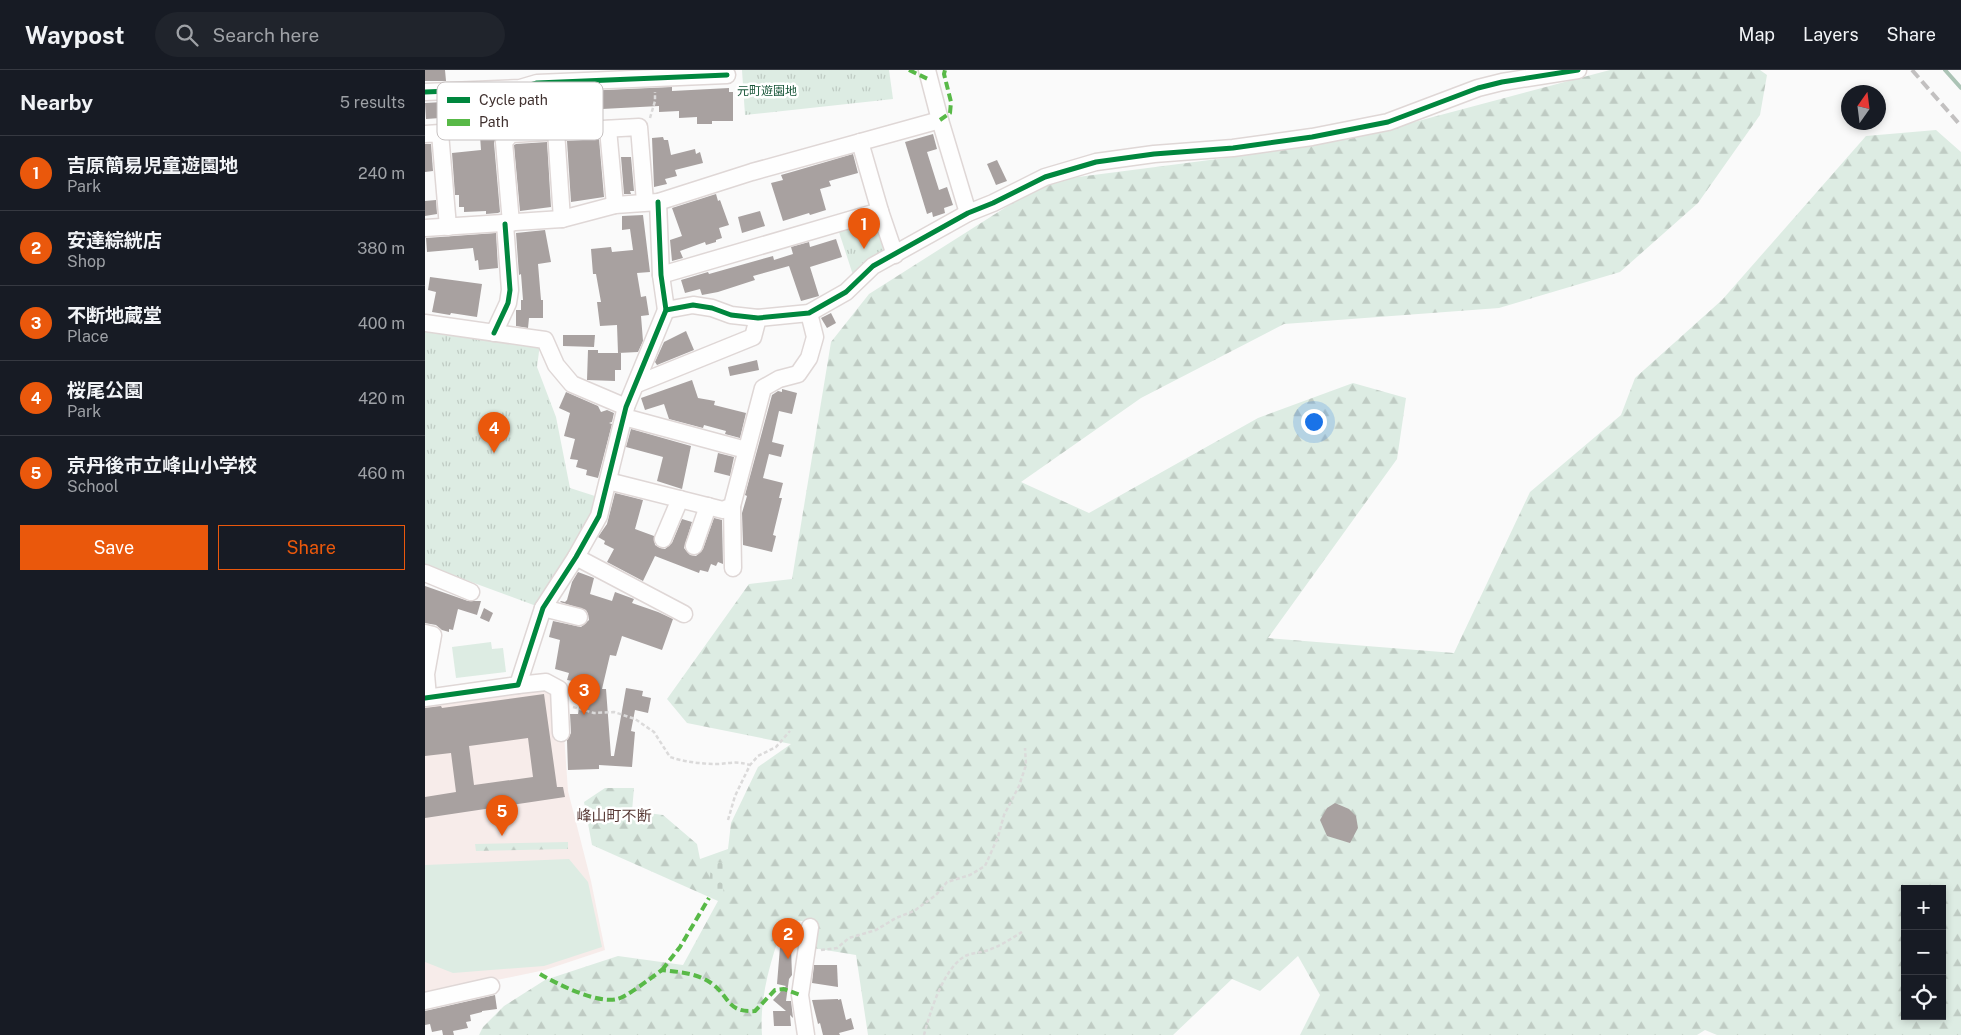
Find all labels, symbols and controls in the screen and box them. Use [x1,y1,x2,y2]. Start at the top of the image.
search box [155,12,505,57]
text: Waypost [25,21,125,49]
icon: search [173,21,201,49]
text: Search here [213,24,319,46]
text: Map [1739,24,1775,45]
text: Layers [1803,24,1859,45]
text: Share [1887,24,1936,45]
legend [437,82,603,140]
park label: 元町遊園地 [737,84,797,98]
north arrow [1841,85,1886,130]
text: Nearby [20,90,93,115]
text: Cycle path [479,92,548,108]
text: 5 results [340,93,405,112]
text: Path [479,114,509,130]
text: 吉原簡易児童遊園地 [67,154,238,176]
text: 1 [33,164,39,183]
text: 240 m [358,164,405,183]
text: Park [67,177,101,196]
pin: 1 [848,208,880,249]
text: 安達綜絖店 [67,229,162,251]
text: 2 [31,239,41,258]
text: 380 m [357,239,405,258]
text: Shop [67,252,106,271]
text: 不断地蔵堂 [67,304,162,326]
text: 3 [31,314,41,333]
text: 400 m [358,314,405,333]
text: Place [67,327,109,346]
text: 桜尾公園 [67,379,143,401]
text: 4 [31,389,41,408]
text: 420 m [358,389,405,408]
text: Park [67,402,101,421]
your location [1301,409,1327,435]
pin: 4 [478,412,510,453]
text: 京丹後市立峰山小学校 [67,454,257,476]
text: 5 [31,464,41,483]
text: 460 m [358,464,405,483]
text: School [67,477,118,496]
button: Save [20,525,208,570]
button: Share [218,525,405,570]
pin: 3 [568,674,600,715]
pin: 5 [486,795,518,836]
district label: 峰山町不断 [576,807,652,824]
map controls [1901,885,1946,1020]
button: + [1901,885,1946,930]
pin: 2 [772,918,804,959]
button: − [1901,930,1946,975]
button: locate [1901,975,1946,1020]

